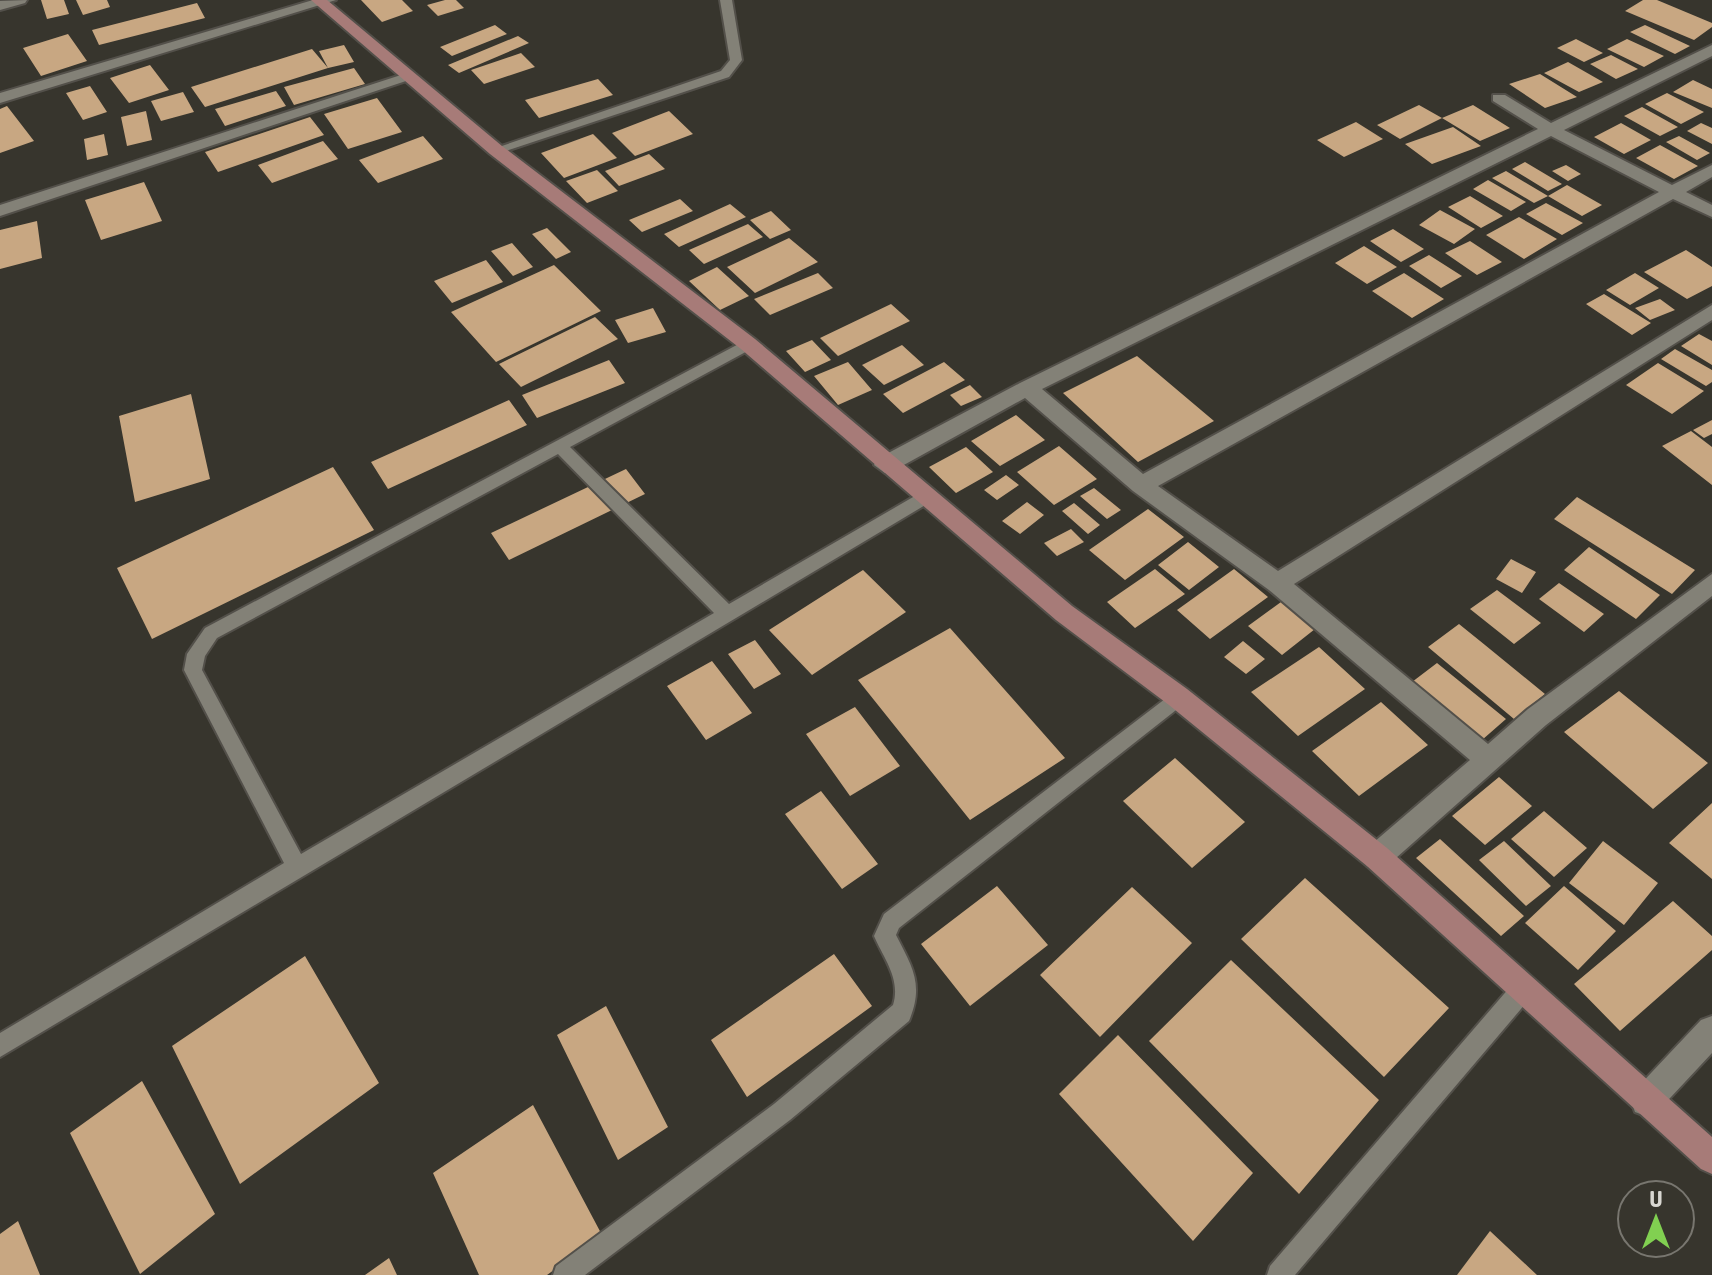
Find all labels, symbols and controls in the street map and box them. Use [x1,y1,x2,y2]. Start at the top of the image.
north arrow [1616,1179,1696,1259]
text: U [1650,1186,1662,1212]

